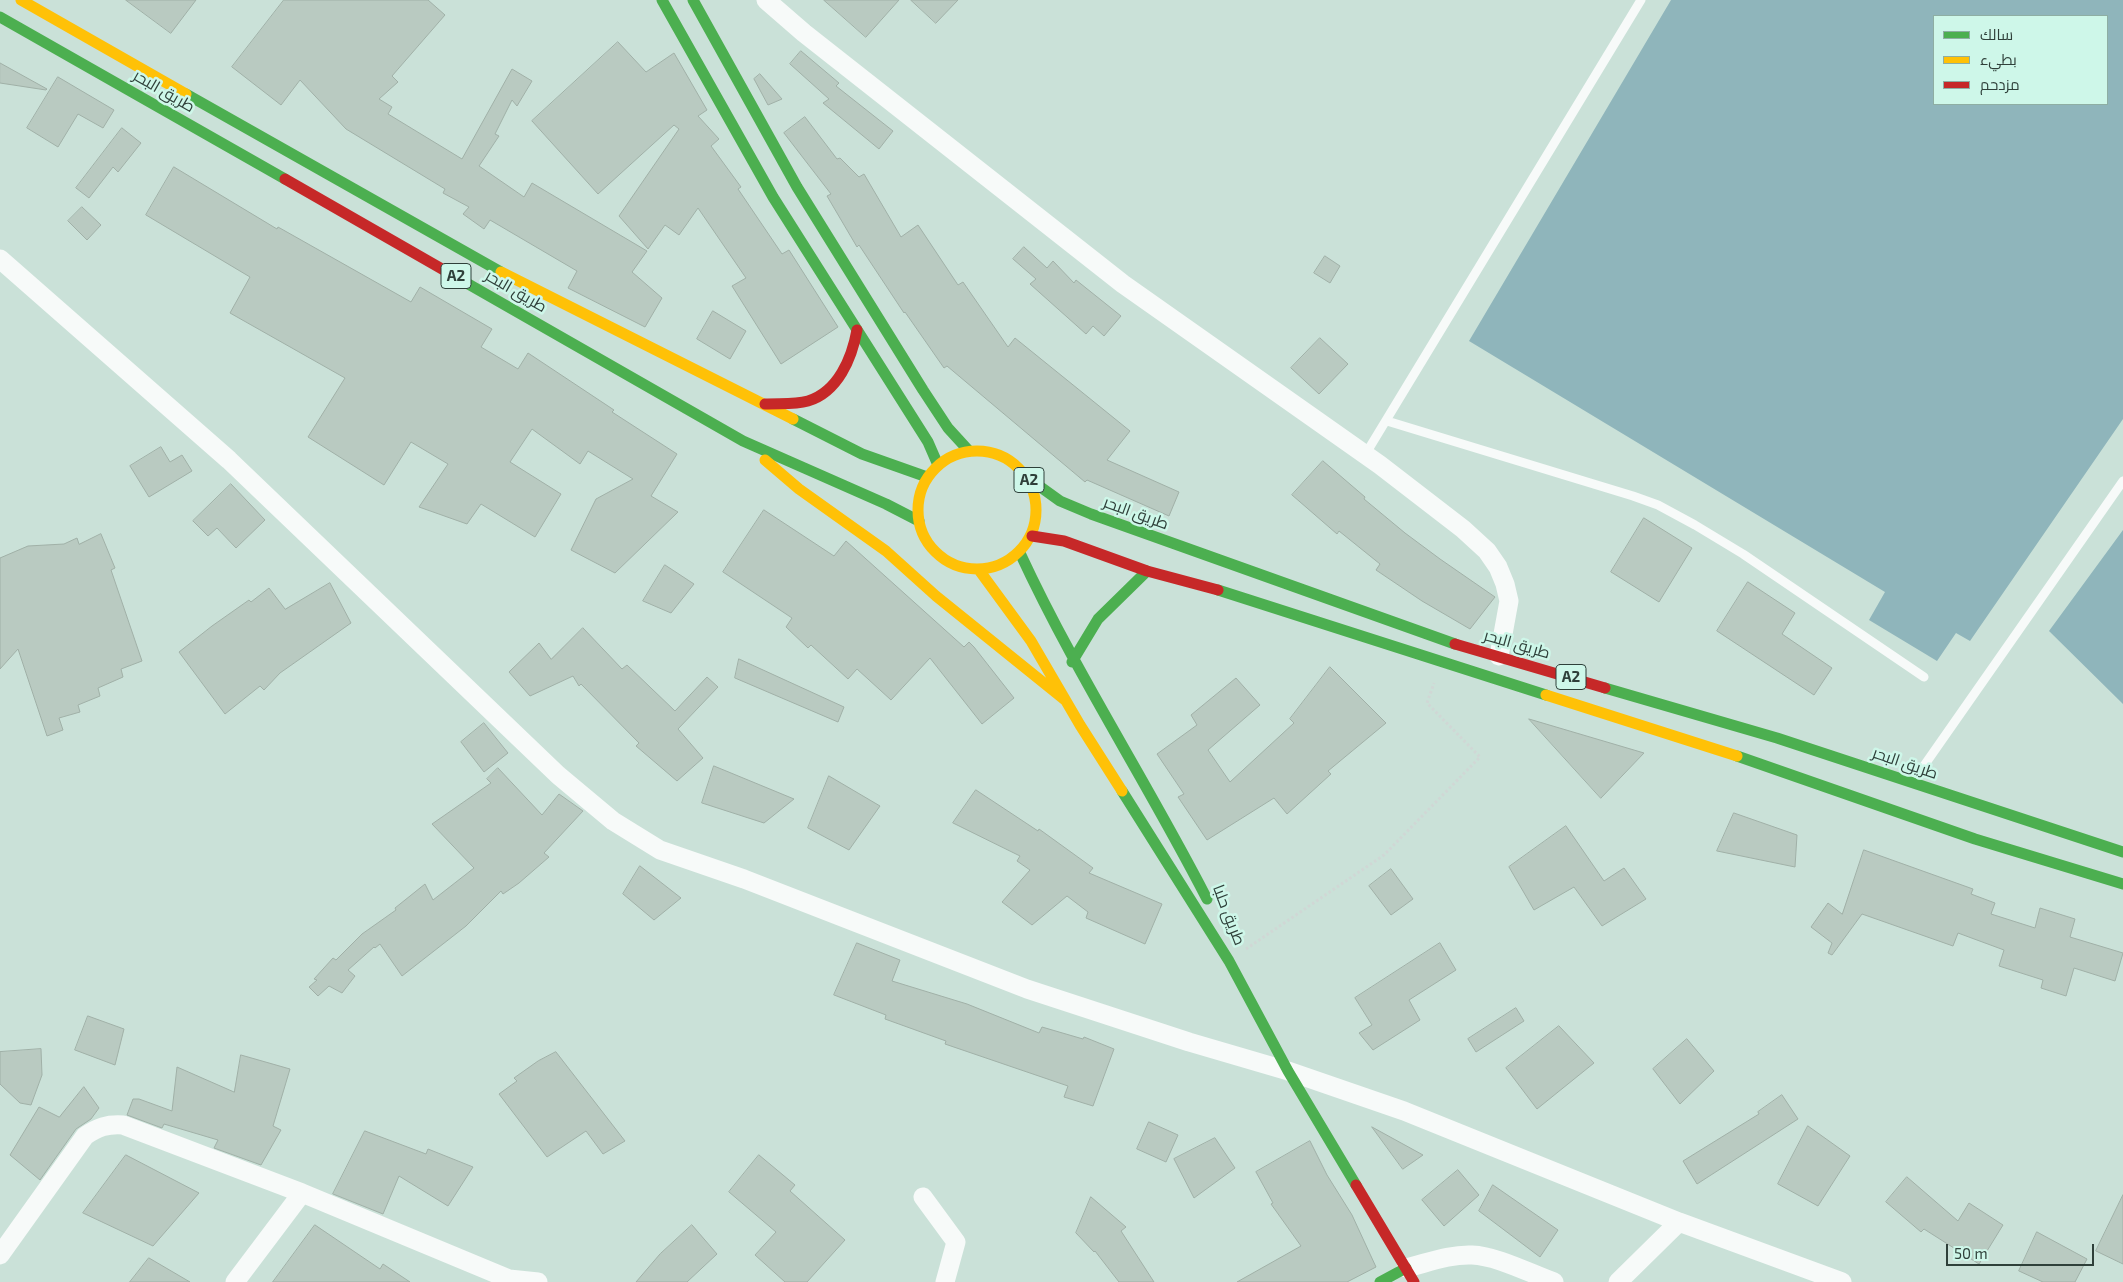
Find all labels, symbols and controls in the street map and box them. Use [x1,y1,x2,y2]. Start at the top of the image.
legend [1933,15,2108,105]
text: سالك [1980,25,2013,43]
text: بطيء [1980,50,2017,68]
street label: طريق البحر [130,66,198,116]
text: مزدحم [1980,75,2020,93]
road number: A2 [441,264,471,288]
street label: طريق البحر [482,266,550,316]
road number: A2 [1014,468,1044,492]
street label: طريق البحر [1101,492,1171,534]
street label: طريق البحر [1482,625,1552,663]
road number: A2 [1556,664,1586,690]
street label: طريق البحر [1870,743,1940,783]
street label: طريق حلبا [1209,882,1249,948]
scale bar [1948,1234,2096,1266]
text: 50 m [1954,1244,1988,1262]

